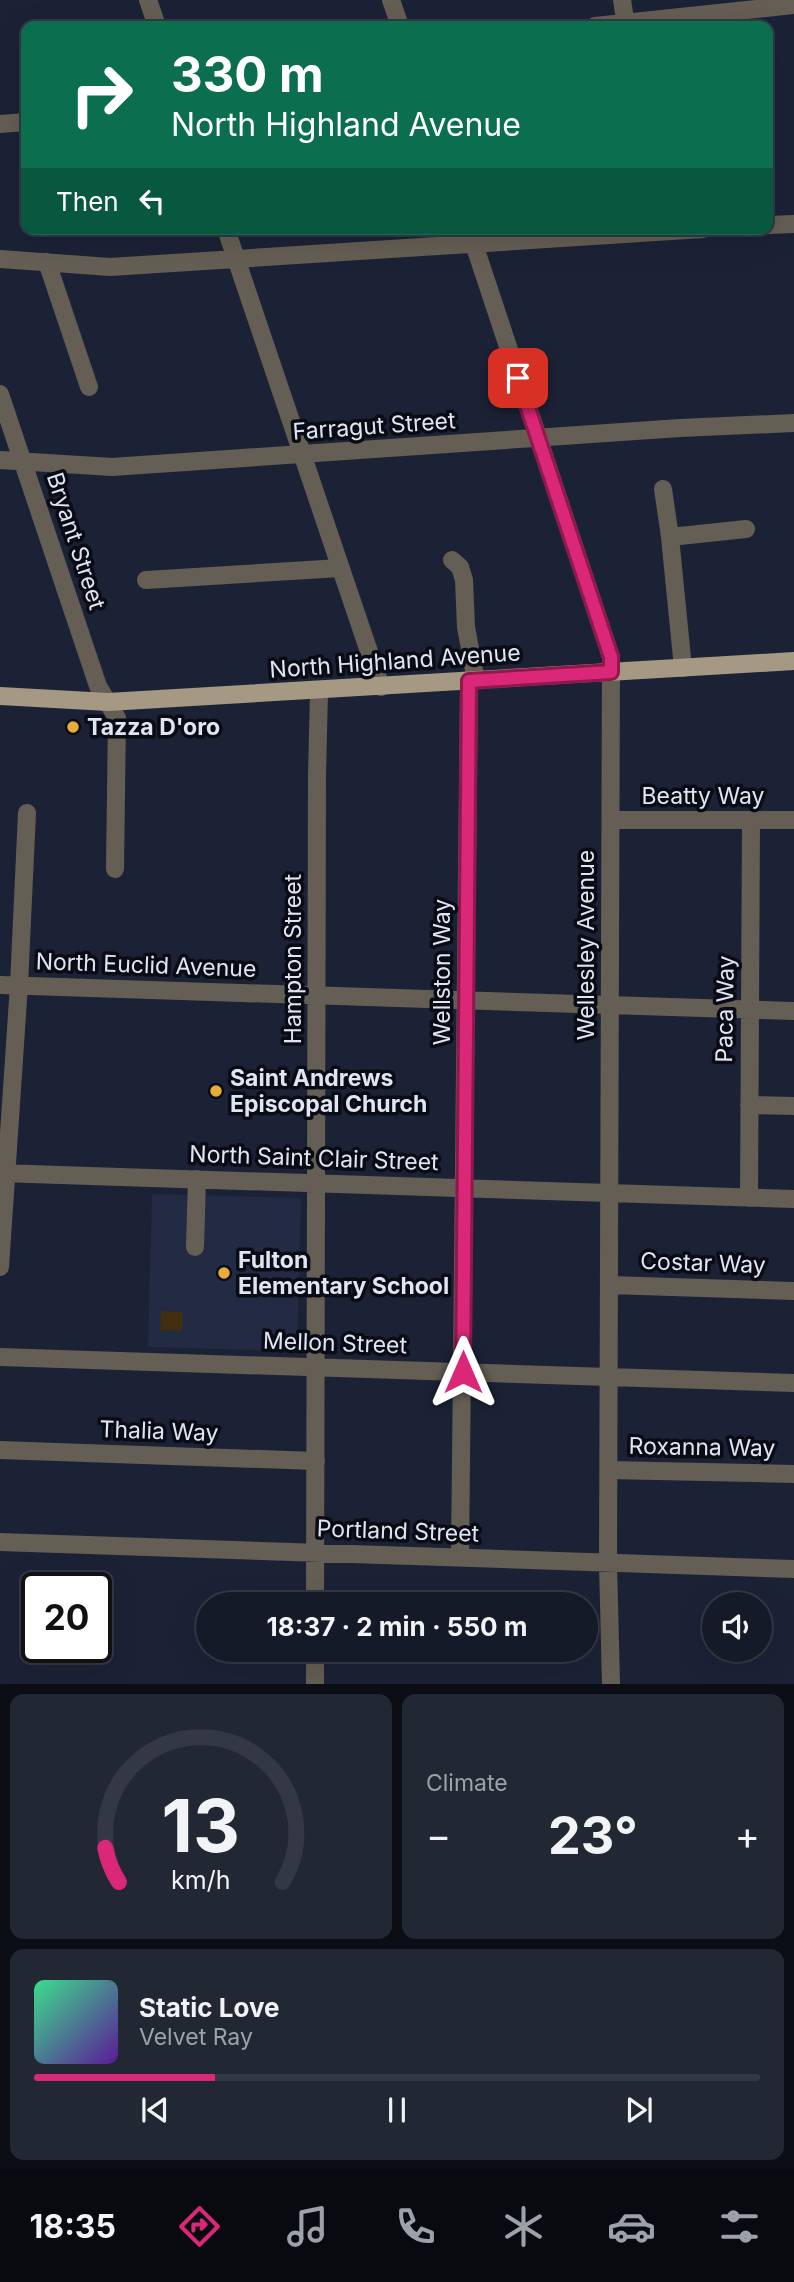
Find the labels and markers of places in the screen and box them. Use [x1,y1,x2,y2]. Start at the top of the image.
pin [488,348,548,408]
place label: Tazza D'oro [87,713,220,741]
marker: Tazza D'oro [65,719,81,735]
place label: Saint Andrews Episcopal Church [230,1064,427,1118]
marker: Saint Andrews Episcopal Church [208,1083,224,1099]
place label: Fulton Elementary School [238,1246,449,1300]
marker: Fulton Elementary School [216,1265,232,1281]

